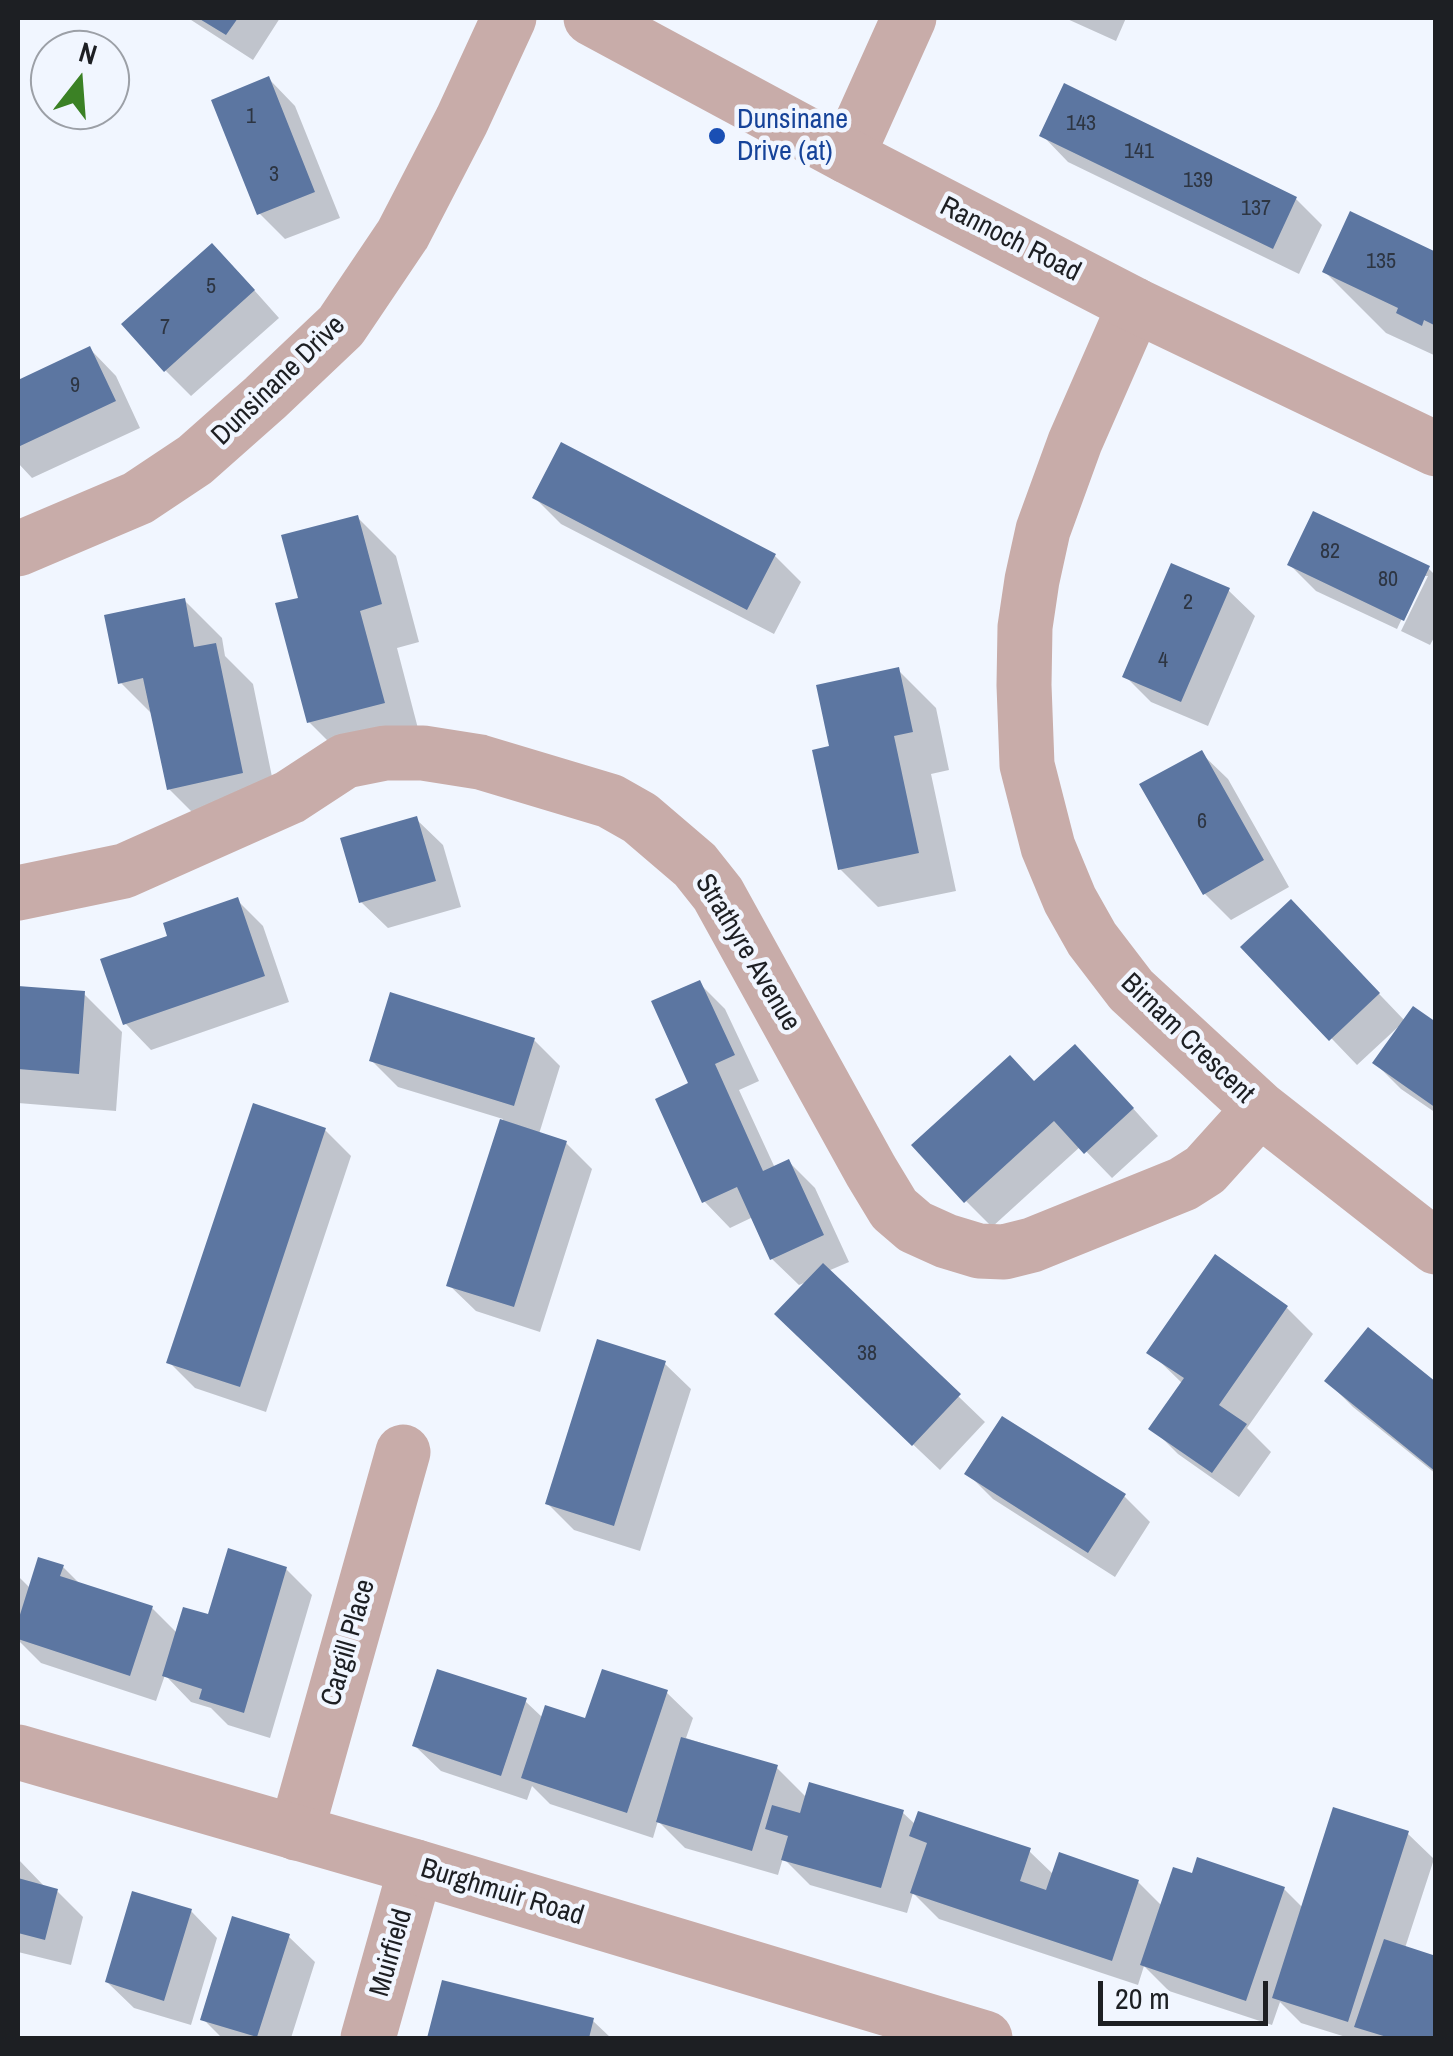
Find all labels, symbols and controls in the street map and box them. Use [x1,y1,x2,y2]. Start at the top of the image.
north arrow [30,30,130,130]
text: N [75,33,102,74]
place label: Dunsinane Drive (at) [737,103,848,169]
house number: 1 [246,104,256,130]
house number: 143 [1066,111,1096,137]
marker: Dunsinane Drive (at) [706,125,728,147]
house number: 141 [1124,139,1154,165]
house number: 3 [269,162,279,188]
house number: 139 [1183,168,1213,194]
street label: Rannoch Road [934,190,1086,290]
house number: 137 [1241,196,1271,222]
house number: 135 [1366,249,1396,275]
house number: 5 [206,274,216,300]
street label: Dunsinane Drive [205,309,353,453]
house number: 7 [160,315,170,341]
house number: 9 [70,373,80,399]
house number: 82 [1320,539,1340,565]
house number: 80 [1378,567,1398,593]
house number: 2 [1183,590,1193,616]
house number: 4 [1158,648,1168,674]
house number: 6 [1197,809,1207,835]
street label: Strathyre Avenue [687,868,807,1038]
street label: Birnam Crescent [1113,967,1261,1111]
house number: 38 [857,1341,877,1367]
street label: Cargill Place [315,1576,383,1710]
street label: Burghmuir Road [417,1852,587,1934]
street label: Muirfield [364,1905,420,2001]
scale bar [1103,1961,1273,2023]
text: 20 m [1115,1978,1170,2018]

